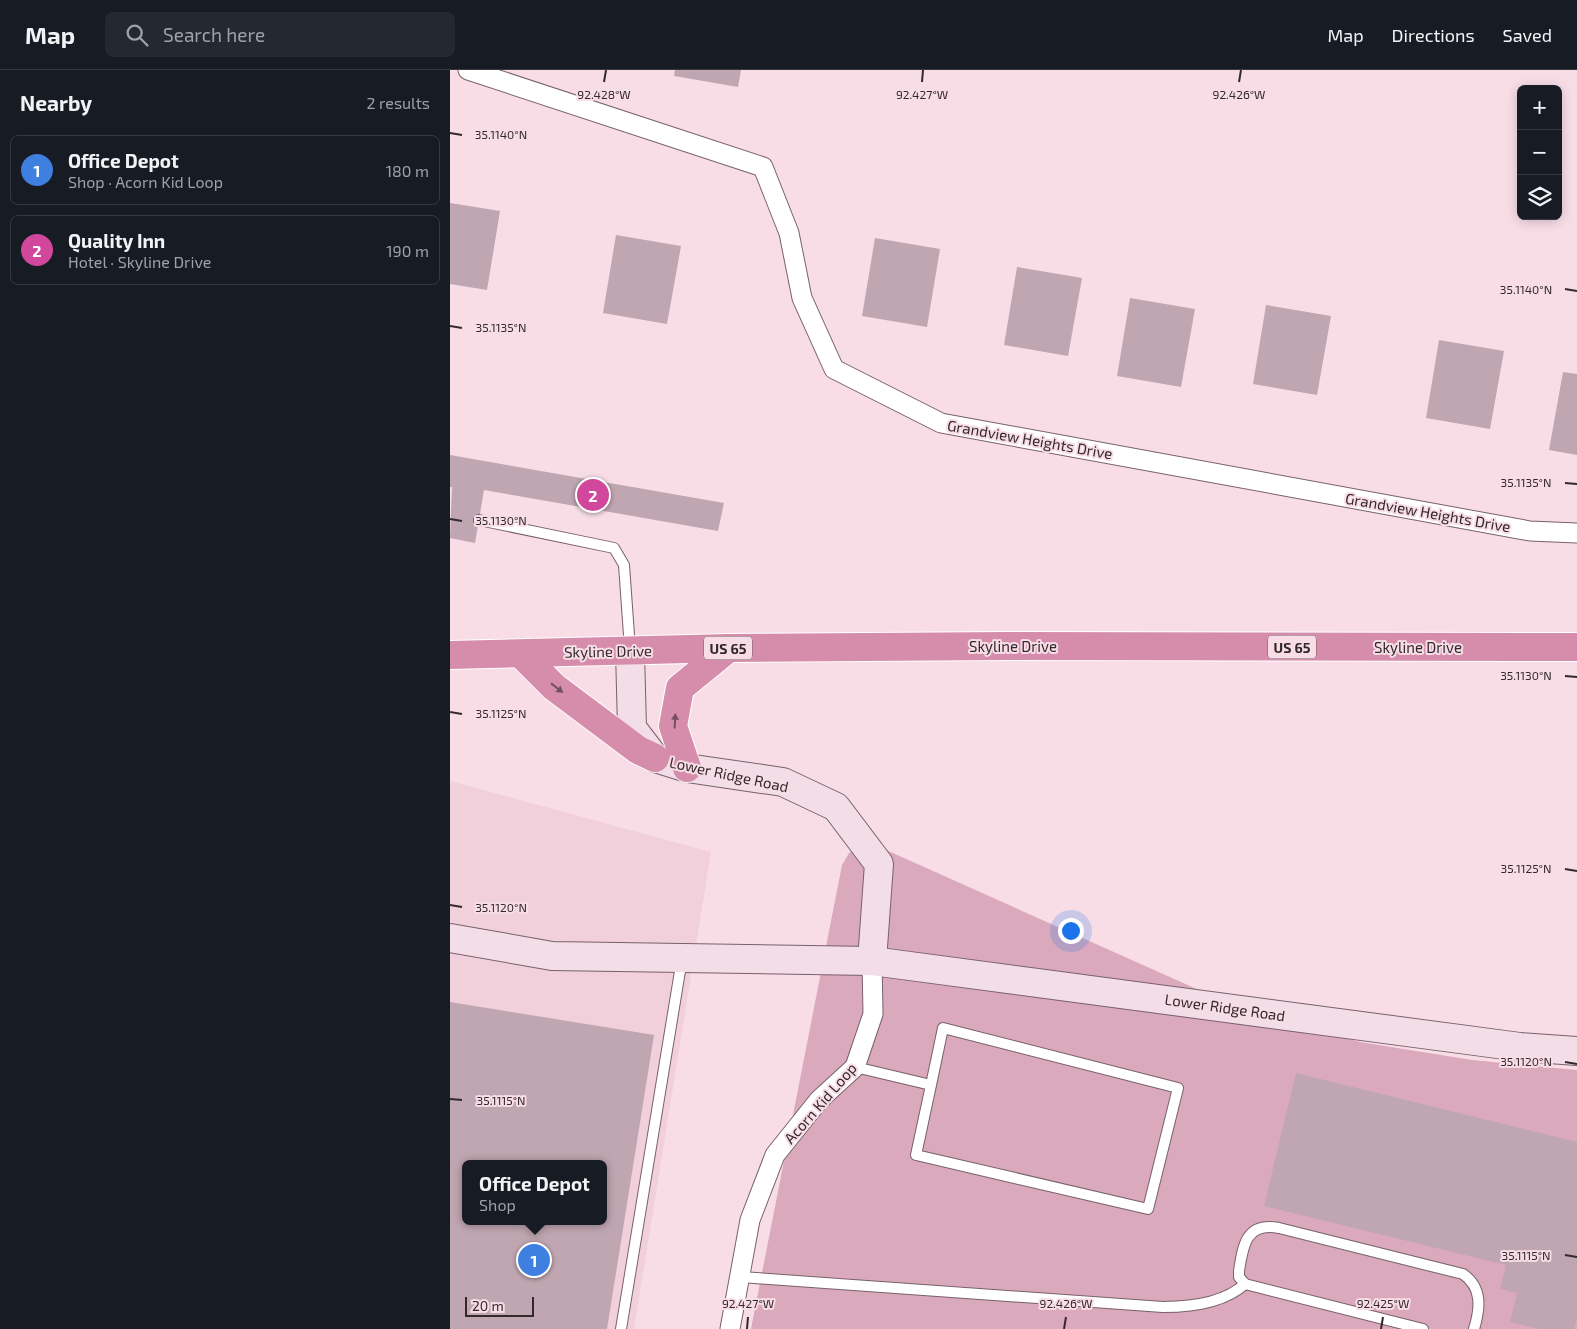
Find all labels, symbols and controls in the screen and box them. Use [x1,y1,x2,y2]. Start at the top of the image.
search box [105,12,455,57]
text: Map [25,20,75,49]
icon: search [123,21,151,49]
text: Search here [163,23,265,46]
text: Map [1327,24,1364,46]
text: Directions [1392,24,1475,46]
text: Saved [1503,24,1552,46]
map controls [1517,85,1562,220]
button: + [1517,85,1562,130]
text: 92.428°W [577,87,631,101]
text: 92.427°W [896,87,948,101]
text: 92.426°W [1213,87,1265,101]
text: Nearby [20,90,92,115]
text: 2 results [367,93,430,112]
text: 35.1140°N [475,127,527,141]
button: − [1517,130,1562,175]
text: Office Depot [68,149,179,172]
text: 1 [34,161,40,180]
text: 180 m [386,161,429,180]
text: Shop · Acorn Kid Loop [68,172,223,191]
button: layers [1517,175,1562,220]
text: Quality Inn [68,229,165,252]
text: 2 [32,241,42,260]
text: 190 m [386,241,429,260]
text: Hotel · Skyline Drive [68,252,211,271]
text: 35.1140°N [1500,282,1552,296]
text: 35.1135°N [476,320,526,334]
street label: Grandview Heights Drive [946,416,1114,462]
text: 35.1135°N [1501,475,1551,489]
pin: 2 [577,476,609,514]
street label: Grandview Heights Drive [1344,489,1512,535]
text: 35.1130°N [475,513,527,527]
road number: US 65 [704,636,752,660]
road number: US 65 [1268,636,1316,658]
street label: Skyline Drive [969,637,1057,655]
street label: Skyline Drive [1374,638,1462,656]
street label: Skyline Drive [564,641,652,661]
text: 35.1130°N [1500,668,1552,682]
one-way arrow [550,682,563,693]
text: 35.1125°N [476,706,526,720]
one-way arrow [672,713,680,729]
street label: Lower Ridge Road [668,753,790,795]
text: 35.1125°N [1501,861,1551,875]
text: 35.1120°N [475,900,527,914]
your location [1058,918,1084,944]
street label: Lower Ridge Road [1164,990,1286,1024]
text: 35.1120°N [1500,1054,1552,1068]
street label: Acorn Kid Loop [780,1059,860,1147]
text: 35.1115°N [477,1093,525,1107]
popup [462,1160,607,1225]
text: Office Depot [479,1172,590,1195]
text: Shop [479,1195,516,1214]
pin: 1 [518,1241,550,1279]
text: 35.1115°N [1502,1248,1550,1262]
scale bar [465,1294,534,1317]
text: 92.427°W [722,1296,774,1310]
text: 92.426°W [1040,1296,1092,1310]
text: 92.425°W [1357,1296,1409,1310]
text: 20 m [472,1297,504,1314]

